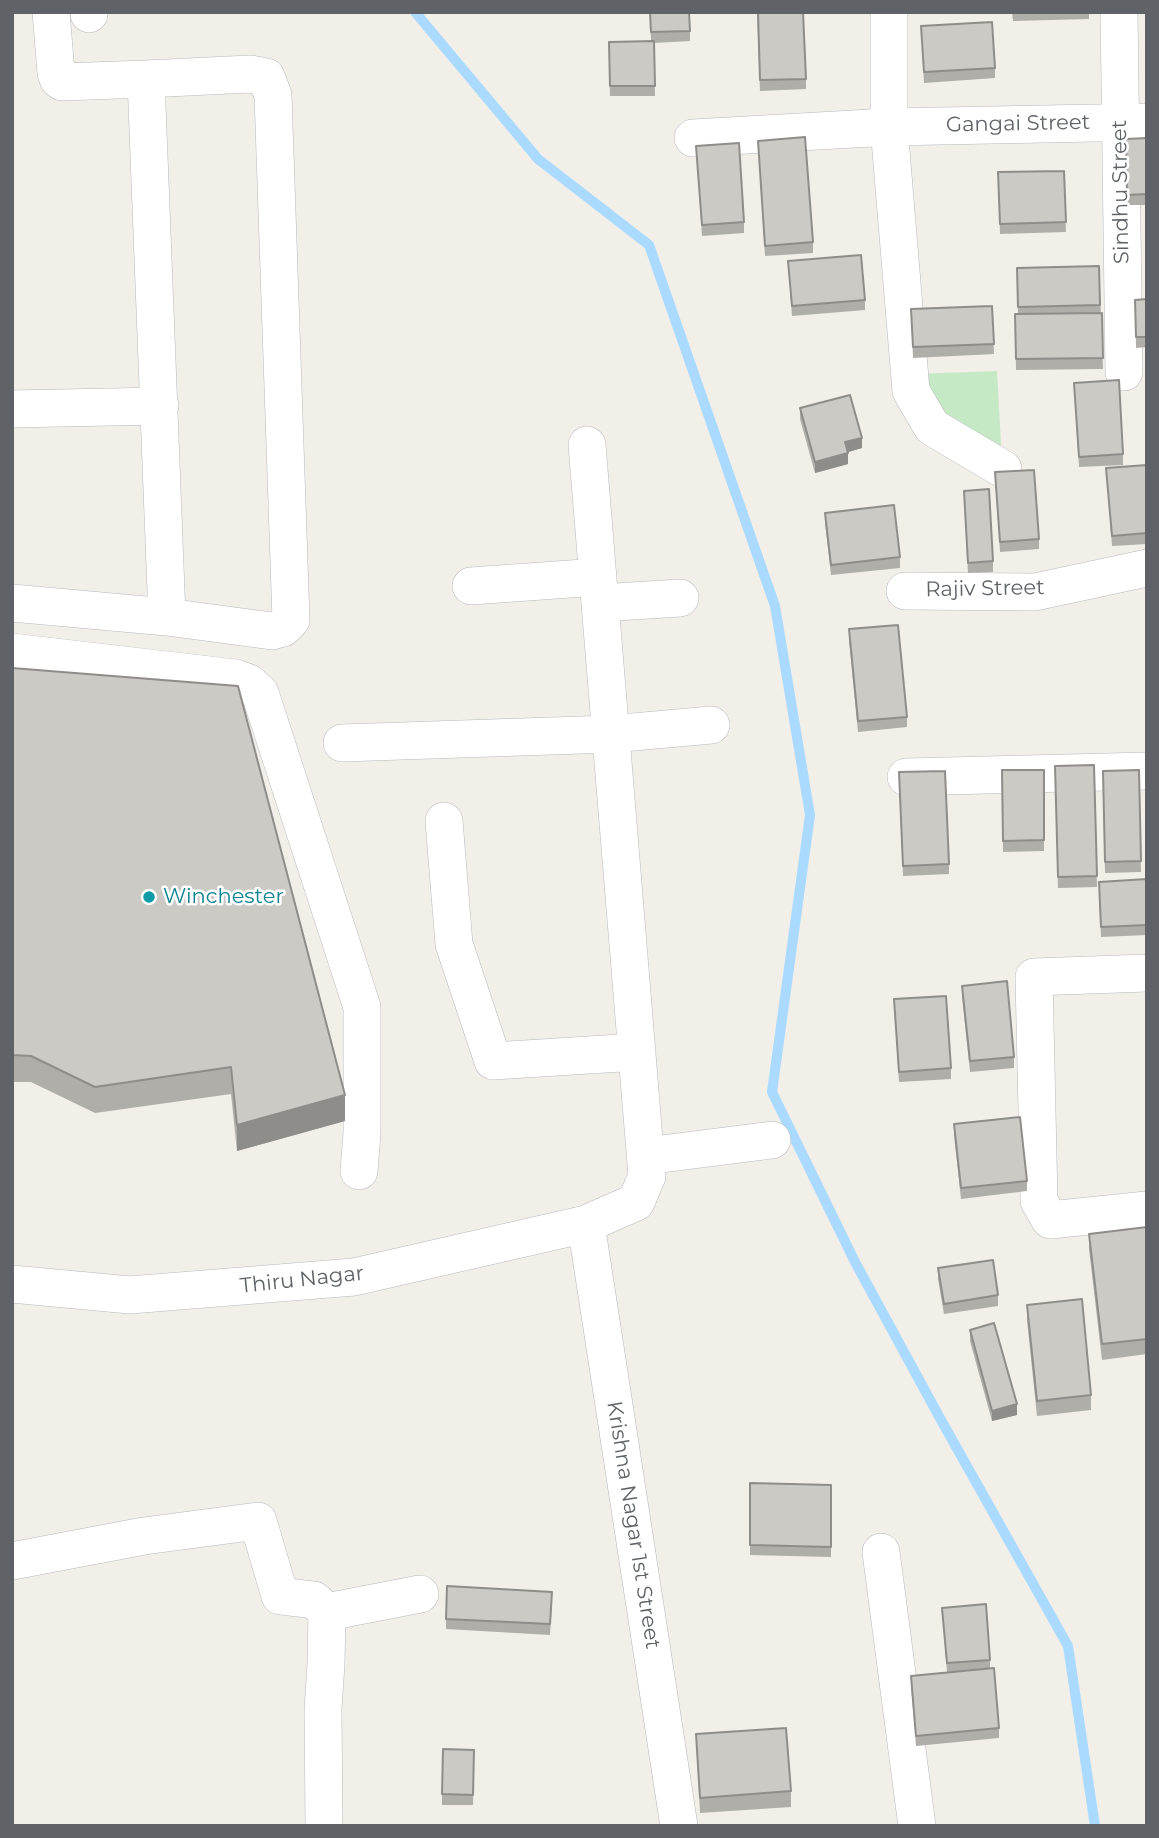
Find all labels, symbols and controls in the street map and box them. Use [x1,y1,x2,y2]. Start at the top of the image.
street label: Gangai Street [946,110,1090,138]
street label: Sindhu Street [1107,120,1135,264]
street label: Rajiv Street [925,575,1045,603]
place label: Winchester [163,884,284,910]
marker: Winchester [141,889,157,905]
street label: Thiru Nagar [239,1261,365,1299]
street label: Krishna Nagar 1st Street [601,1399,665,1651]

